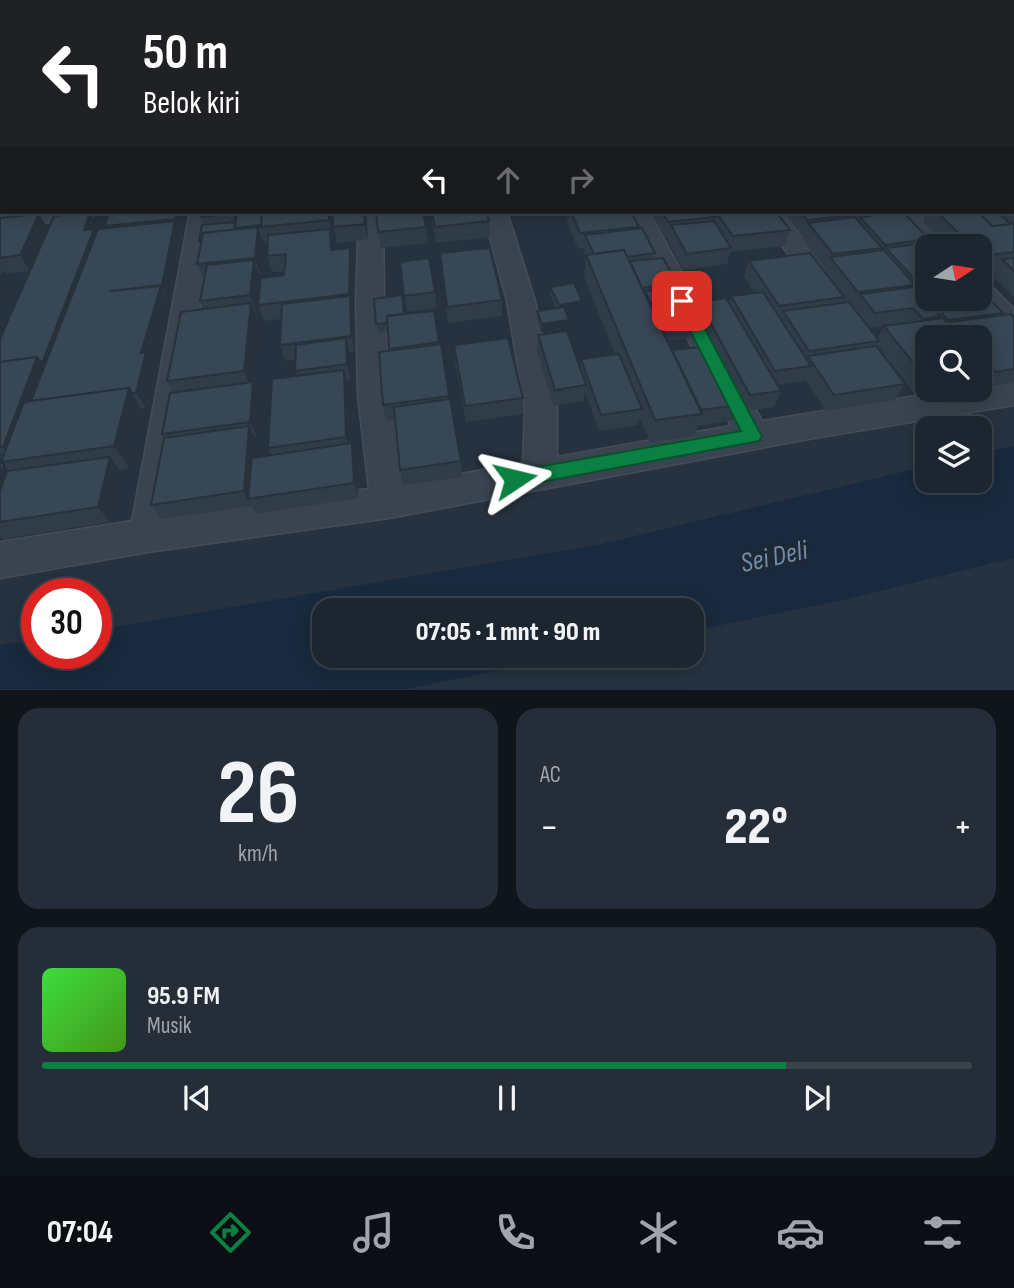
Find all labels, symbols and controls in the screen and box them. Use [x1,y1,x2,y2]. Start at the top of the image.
text: 50 m [143,24,228,83]
icon: left [28,28,119,119]
text: Belok kiri [143,84,240,123]
icon: left [416,161,454,199]
icon: ahead [489,161,527,199]
icon: right [562,161,600,199]
north arrow [915,234,992,312]
map controls [915,234,992,493]
pin [652,271,712,331]
icon: arrive [663,282,701,320]
button: search [915,325,992,402]
button: layers [915,416,992,493]
position arrow [478,442,552,516]
water label: Sei Deli [738,534,811,580]
speed limit sign: 30 [21,578,112,669]
text: 07:05 · 1 mnt · 90 m [416,617,600,648]
text: 26 [217,740,299,849]
text: AC [540,761,561,789]
text: 22° [724,796,788,859]
text: − [540,805,559,850]
text: + [953,805,972,850]
text: km/h [238,840,278,868]
text: 95.9 FM [147,981,220,1012]
text: Musik [147,1012,192,1040]
icon: previous [178,1079,216,1117]
icon: pause [488,1079,526,1117]
icon: next [798,1079,836,1117]
icon: directions [206,1208,255,1257]
icon: music [349,1208,398,1257]
icon: phone [491,1208,540,1257]
icon: climate [634,1208,683,1257]
icon: car [776,1208,825,1257]
icon: filters [918,1208,967,1257]
text: 07:04 [47,1213,113,1252]

